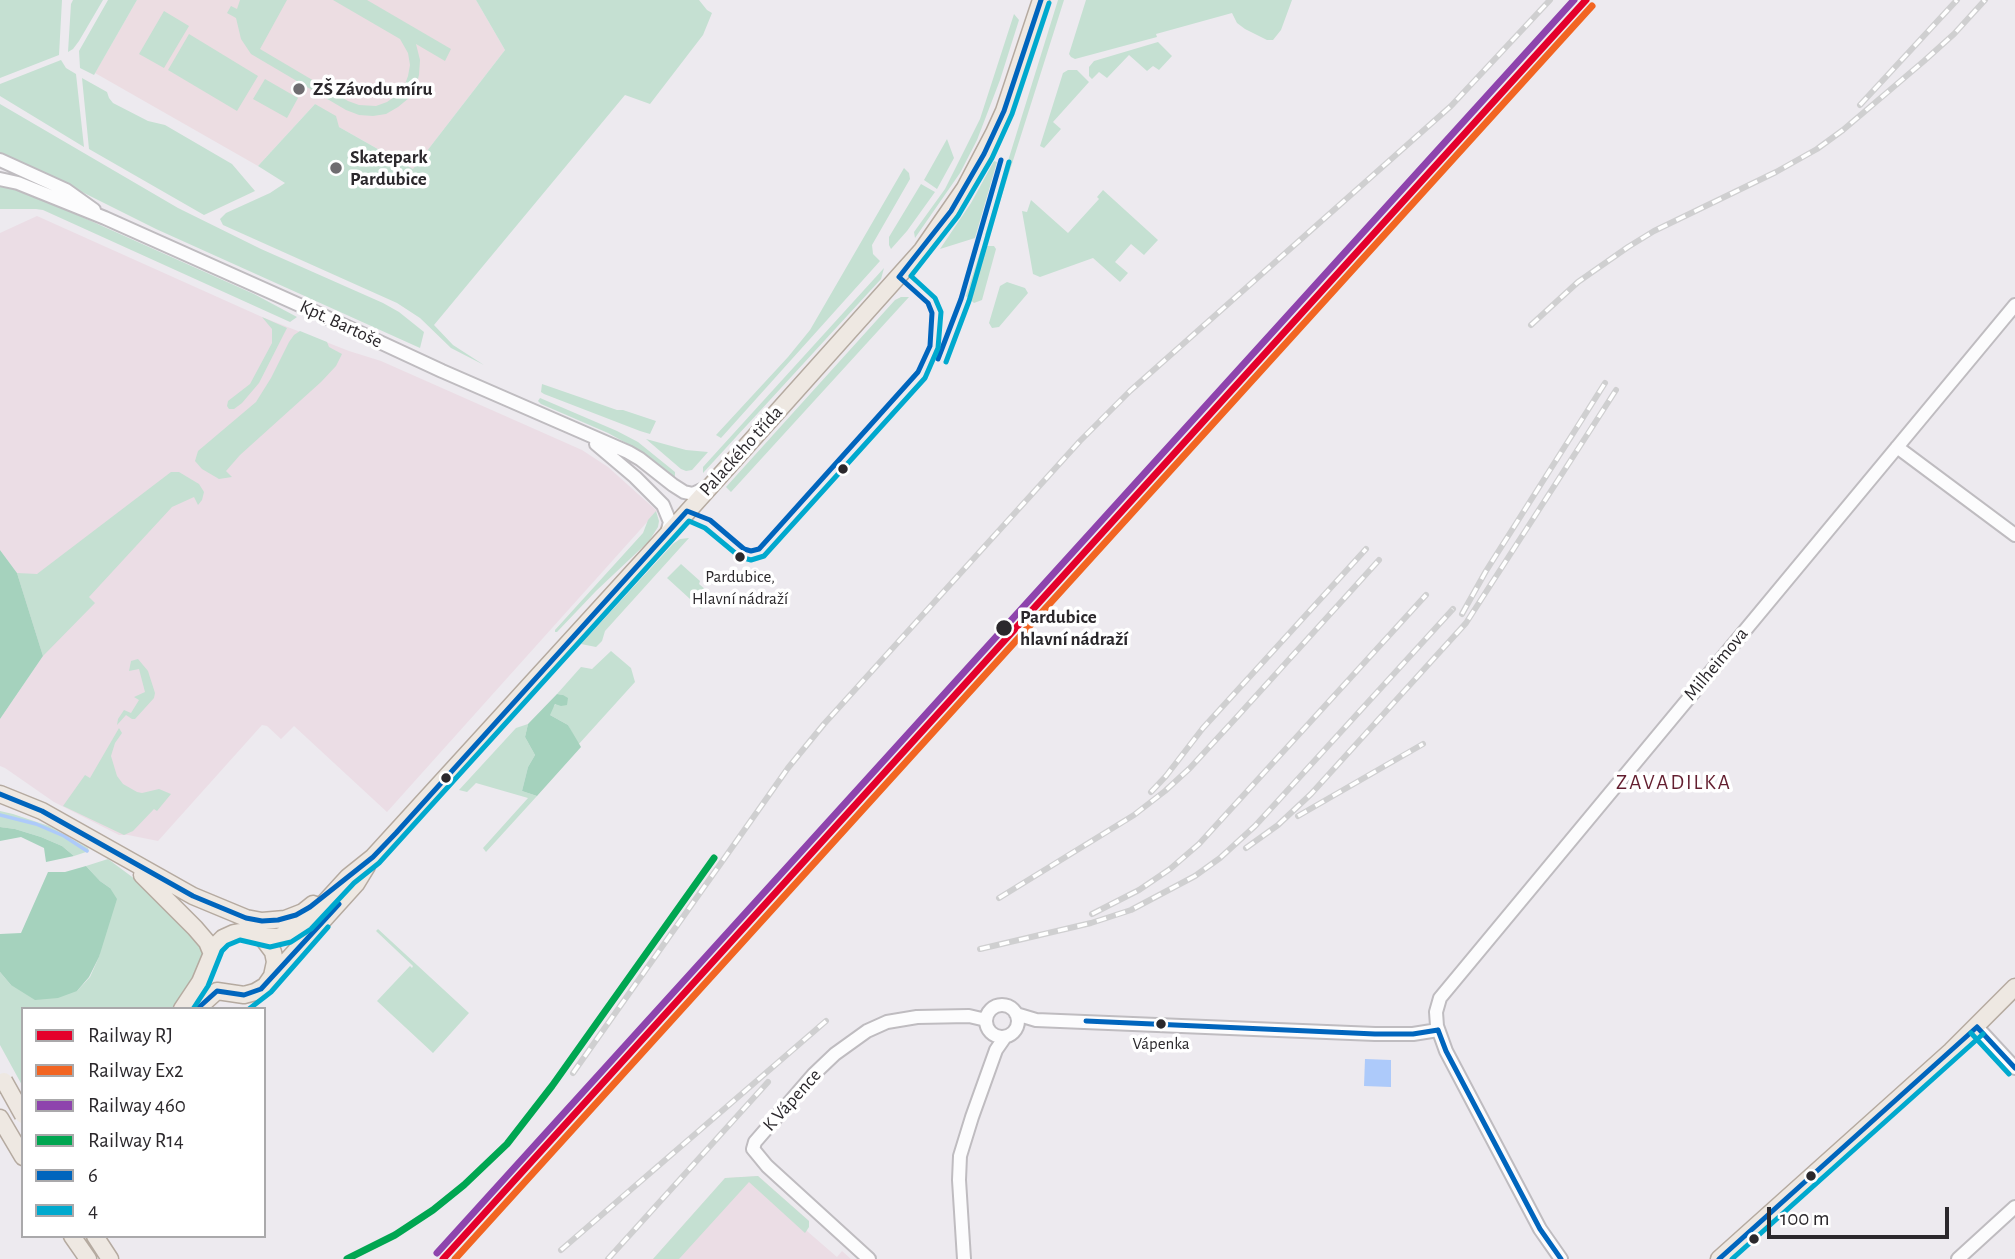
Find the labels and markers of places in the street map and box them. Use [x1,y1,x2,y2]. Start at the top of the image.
place label: ZŠ Závodu míru [313,78,432,100]
marker: ZŠ Závodu míru [291,81,307,97]
place label: Skatepark Pardubice [350,146,428,190]
marker: Skatepark Pardubice [328,160,344,176]
unlabelled marker [836,462,850,476]
marker: Pardubice, Hlavní nádraží [733,550,747,564]
place label: Pardubice, Hlavní nádraží [692,567,788,607]
place label: Pardubice hlavní nádraží [1020,606,1128,650]
marker: Pardubice hlavní nádraží [994,618,1014,638]
unlabelled marker [439,771,453,785]
marker: Vápenka [1154,1017,1168,1031]
place label: Vápenka [1132,1034,1190,1054]
unlabelled marker [1804,1169,1818,1183]
unlabelled marker [1747,1232,1761,1246]

